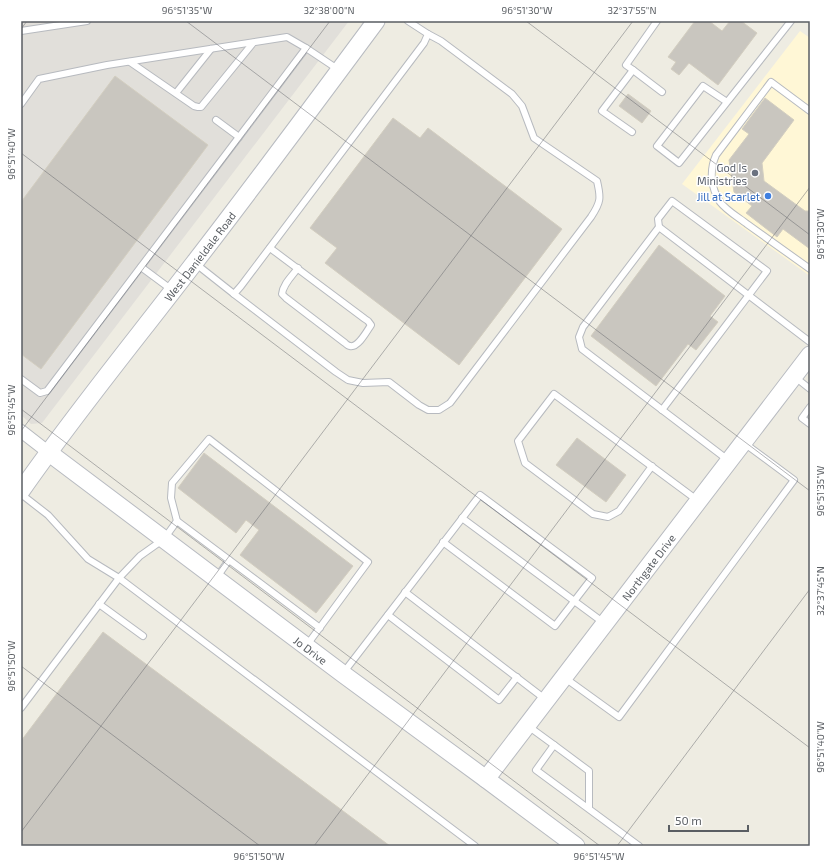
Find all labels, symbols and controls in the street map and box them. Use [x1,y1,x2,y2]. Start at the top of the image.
text: 96°51'35"W [162,4,213,16]
text: 32°38'00"N [303,4,355,16]
text: 96°51'30"W [501,4,553,16]
text: 32°37'55"N [608,4,656,16]
text: 96°51'40"W [5,128,17,180]
place label: God Is Ministries [697,161,747,187]
marker: God Is Ministries [750,168,760,178]
place label: Jill at Scarlet [697,190,760,203]
marker: Jill at Scarlet [763,191,773,201]
text: 96°51'30"W [814,208,826,260]
street label: West Danieldale Road [161,209,238,303]
text: 96°51'45"W [5,384,17,435]
text: 96°51'35"W [814,465,826,516]
street label: Northgate Drive [619,531,678,603]
text: 32°37'45"N [814,566,826,616]
street label: Jo Drive [292,633,330,667]
text: 96°51'50"W [5,640,17,691]
text: 96°51'40"W [814,721,826,773]
scale bar [669,807,748,833]
text: 50 m [675,813,702,827]
text: 96°51'50"W [234,850,285,862]
text: 96°51'45"W [574,850,625,862]

